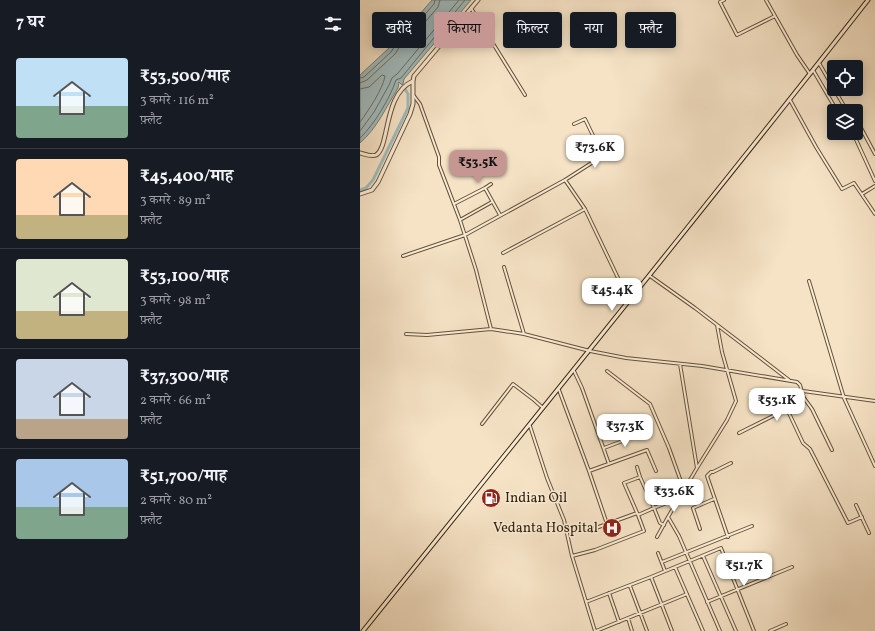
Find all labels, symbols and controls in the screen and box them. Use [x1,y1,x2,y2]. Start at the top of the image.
text: 7 घर [16,11,44,34]
chip: खरीदें [372,12,426,48]
chip: किराया [434,12,495,48]
chip: फ़िल्टर [503,12,562,48]
chip: नया [570,12,617,48]
chip: फ़्लैट [625,12,676,48]
icon: filters [322,13,344,35]
map controls [827,60,863,140]
button: locate [827,60,863,96]
text: ₹53,500/माह [140,65,230,88]
icon: home [48,74,96,122]
text: 3 कमरे · 116 m² [140,92,214,110]
button: layers [827,104,863,140]
text: फ़्लैट [140,112,162,130]
pin: ₹73.6K [562,135,628,169]
text: ₹73.6K [575,139,615,157]
pin: ₹53.5K [445,150,511,184]
text: ₹53.5K [458,154,498,172]
text: ₹45,400/माह [140,165,233,188]
icon: home [48,175,96,223]
text: 3 कमरे · 89 m² [140,192,211,210]
text: फ़्लैट [140,212,162,230]
text: ₹53,100/माह [140,265,229,288]
icon: home [48,275,96,323]
pin: ₹45.4K [579,278,645,312]
text: ₹45.4K [591,282,633,300]
text: 3 कमरे · 98 m² [140,292,211,310]
text: फ़्लैट [140,312,162,330]
text: ₹37,300/माह [140,365,228,388]
icon: home [48,375,96,423]
pin: ₹53.1K [744,388,810,422]
text: 2 कमरे · 66 m² [140,392,211,410]
text: ₹53.1K [758,392,796,410]
text: फ़्लैट [140,412,162,430]
pin: ₹37.3K [592,414,658,448]
text: ₹37.3K [606,418,644,436]
text: ₹51,700/माह [140,465,227,488]
icon: home [48,475,96,523]
pin: ₹33.6K [641,479,707,513]
text: ₹33.6K [654,483,694,501]
fuel station icon: Indian Oil [480,487,502,509]
place label: Indian Oil [505,489,567,508]
text: 2 कमरे · 80 m² [140,492,212,510]
text: फ़्लैट [140,512,162,530]
hospital icon: Vedanta Hospital [601,517,623,539]
place label: Vedanta Hospital [493,519,598,538]
pin: ₹51.7K [711,553,777,587]
text: ₹51.7K [725,557,763,575]

